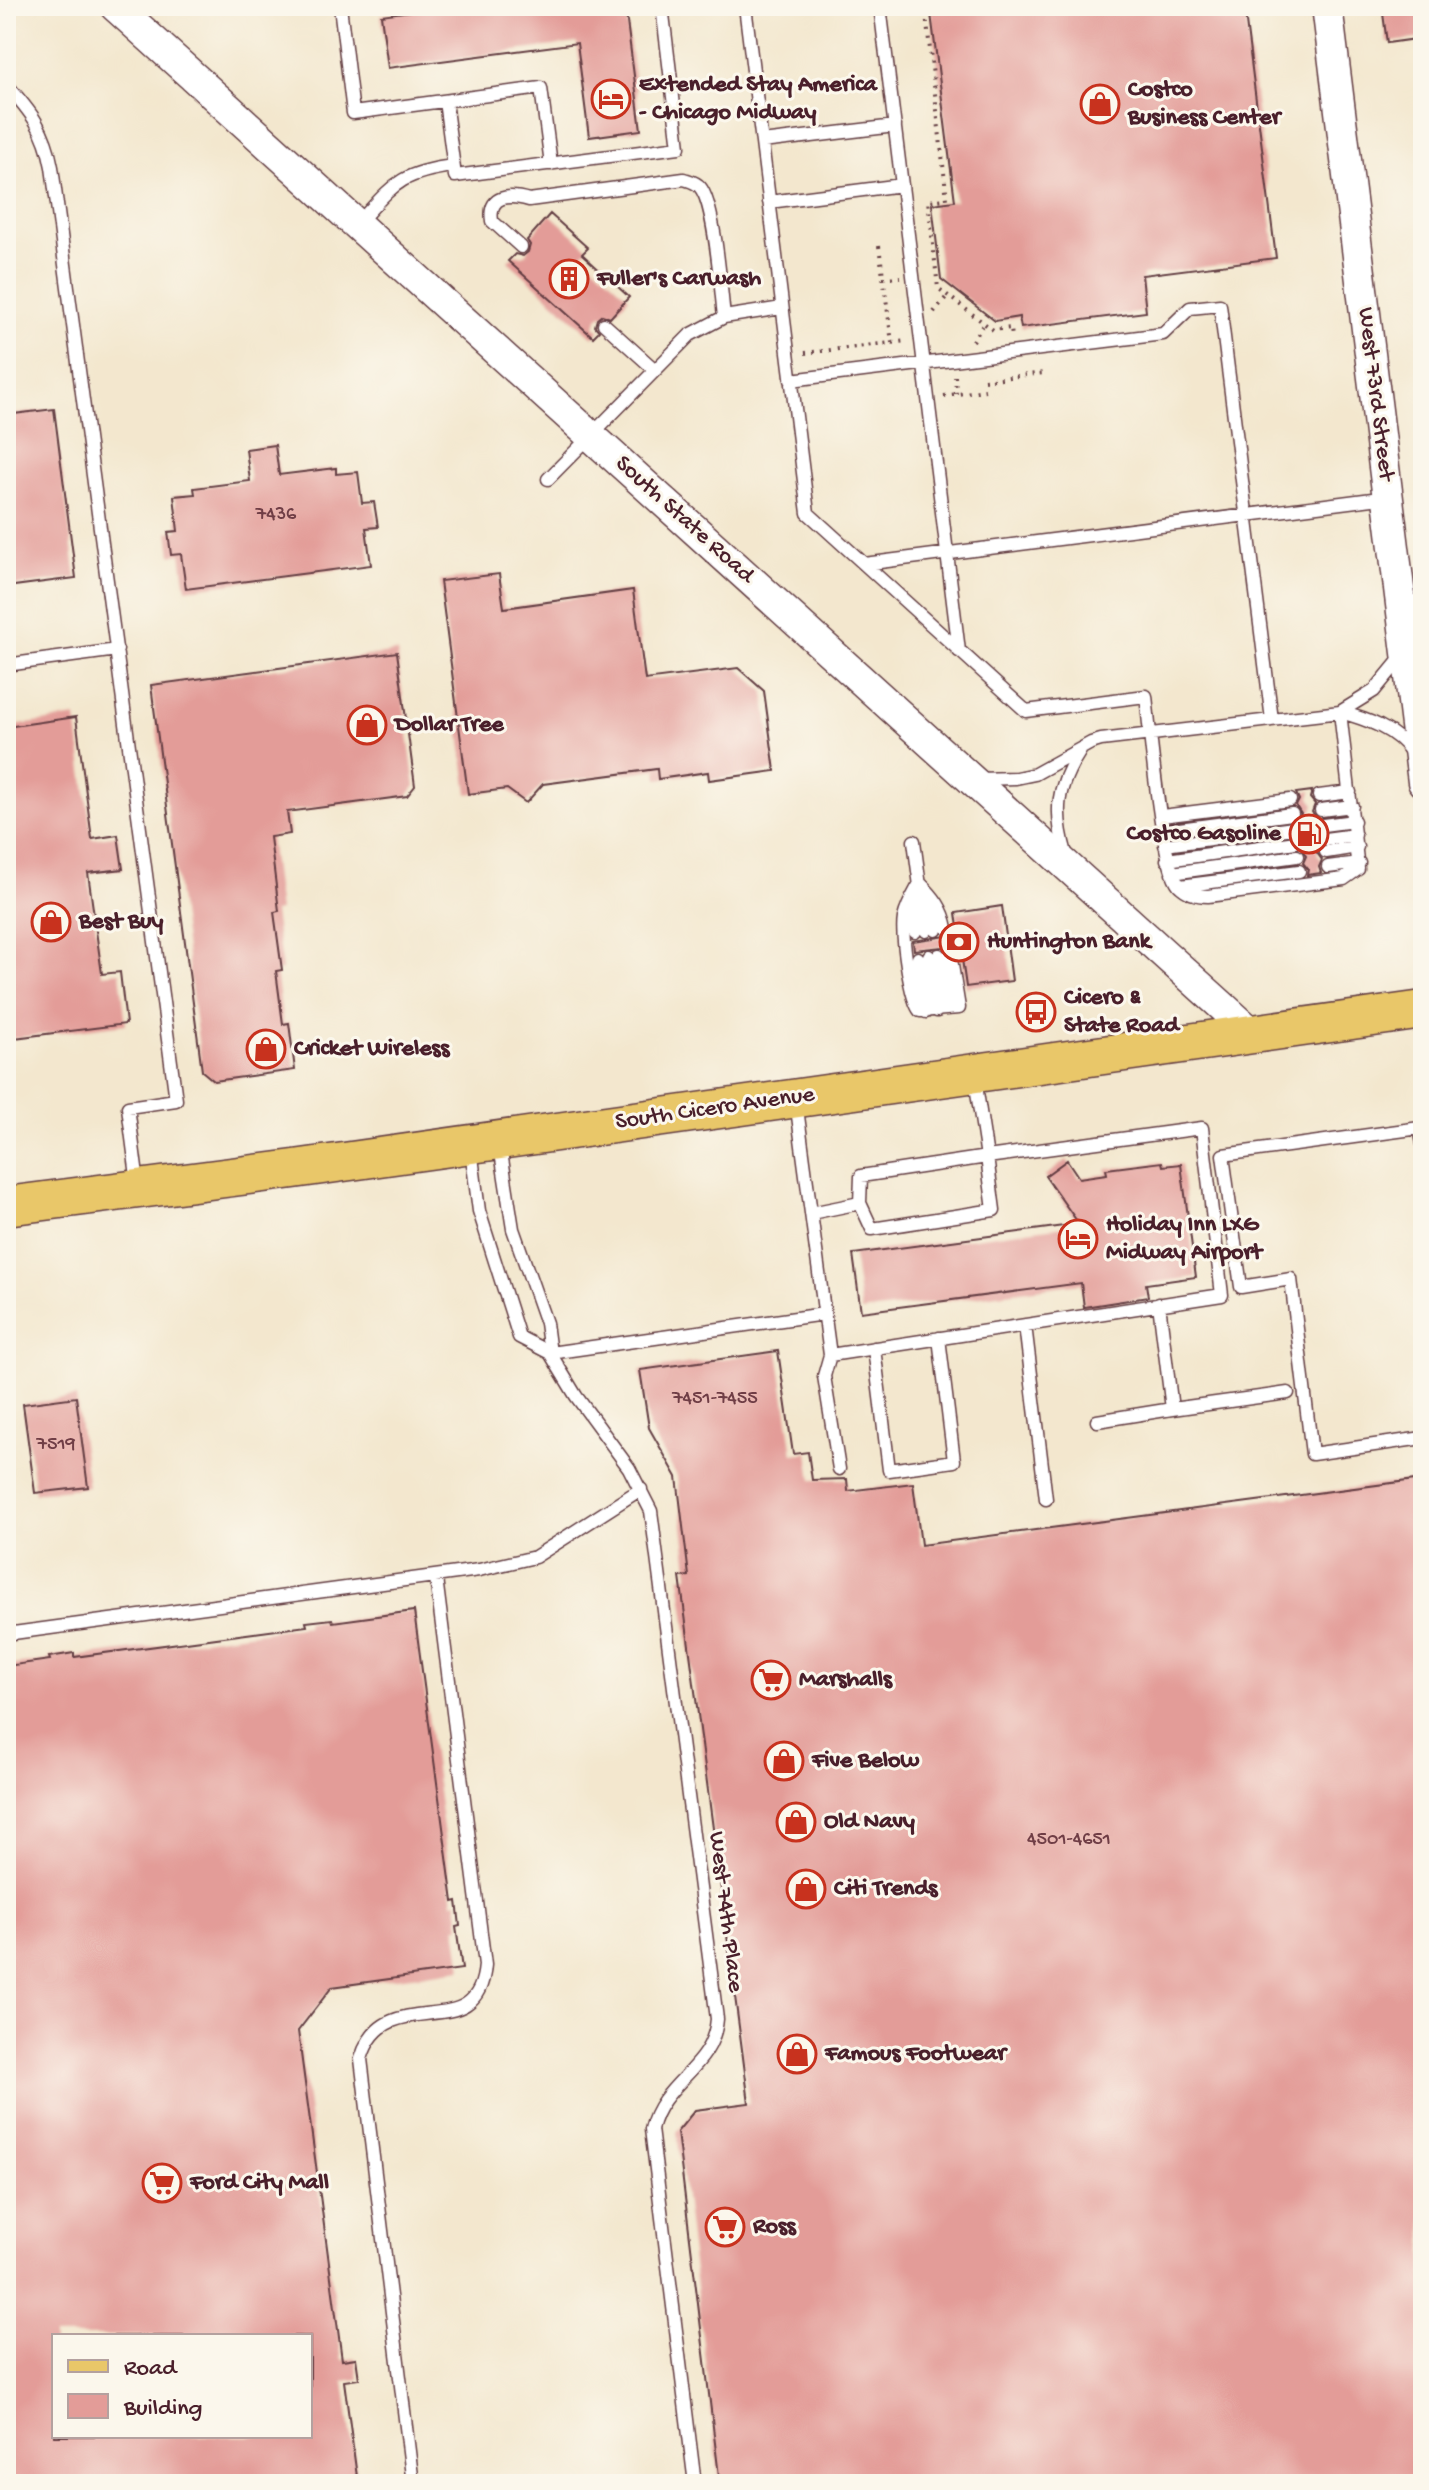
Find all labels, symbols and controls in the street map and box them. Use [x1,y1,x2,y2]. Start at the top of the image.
place label: Extended Stay America - Chicago Midway [639,71,879,128]
place label: Costco Business Center [1127,76,1283,133]
hotel icon: Extended Stay America - Chicago Midway [590,78,632,120]
shop icon: Costco Business Center [1079,83,1121,125]
building icon: Fuller's Carwash [548,258,590,300]
place label: Fuller's Carwash [596,265,761,294]
street label: West 73rd Street [1350,306,1400,484]
street label: South State Road [608,450,761,592]
house number: 7436 [255,504,297,527]
shop icon: Dollar Tree [346,704,388,746]
place label: Dollar Tree [393,711,505,740]
fuel station icon: Costco Gasoline [1288,813,1330,855]
place label: Costco Gasoline [1127,820,1283,849]
shop icon: Best Buy [30,901,72,943]
place label: Best Buy [78,908,164,937]
bank icon: Huntington Bank [938,921,980,963]
place label: Huntington Bank [987,928,1154,957]
place label: Cicero & State Road [1064,984,1181,1041]
bus stop icon: Cicero & State Road [1015,991,1057,1033]
shop icon: Cricket Wireless [245,1028,287,1070]
place label: Cricket Wireless [294,1035,450,1064]
street label: South Cicero Avenue [614,1081,817,1137]
place label: Holiday Inn LXG Midway Airport [1106,1211,1264,1268]
hotel icon: Holiday Inn LXG Midway Airport [1057,1218,1099,1260]
house number: 7451-7455 [671,1388,758,1411]
house number: 7519 [35,1434,76,1457]
supermarket icon: Marshalls [750,1659,792,1701]
place label: Marshalls [799,1666,893,1695]
shop icon: Five Below [763,1740,805,1782]
place label: Five Below [811,1747,920,1776]
shop icon: Old Navy [775,1801,817,1843]
place label: Old Navy [824,1808,915,1837]
house number: 4501-4651 [1027,1829,1111,1852]
street label: West 74th Place [701,1830,749,1995]
shop icon: Citi Trends [785,1868,827,1910]
place label: Citi Trends [834,1875,938,1904]
shop icon: Famous Footwear [776,2033,818,2075]
place label: Famous Footwear [824,2040,1008,2069]
supermarket icon: Ford City Mall [141,2162,183,2204]
place label: Ford City Mall [189,2169,329,2198]
supermarket icon: Ross [704,2206,746,2248]
place label: Ross [752,2213,797,2242]
legend [52,2334,312,2438]
text: Road [124,2355,178,2384]
text: Building [123,2395,202,2424]

